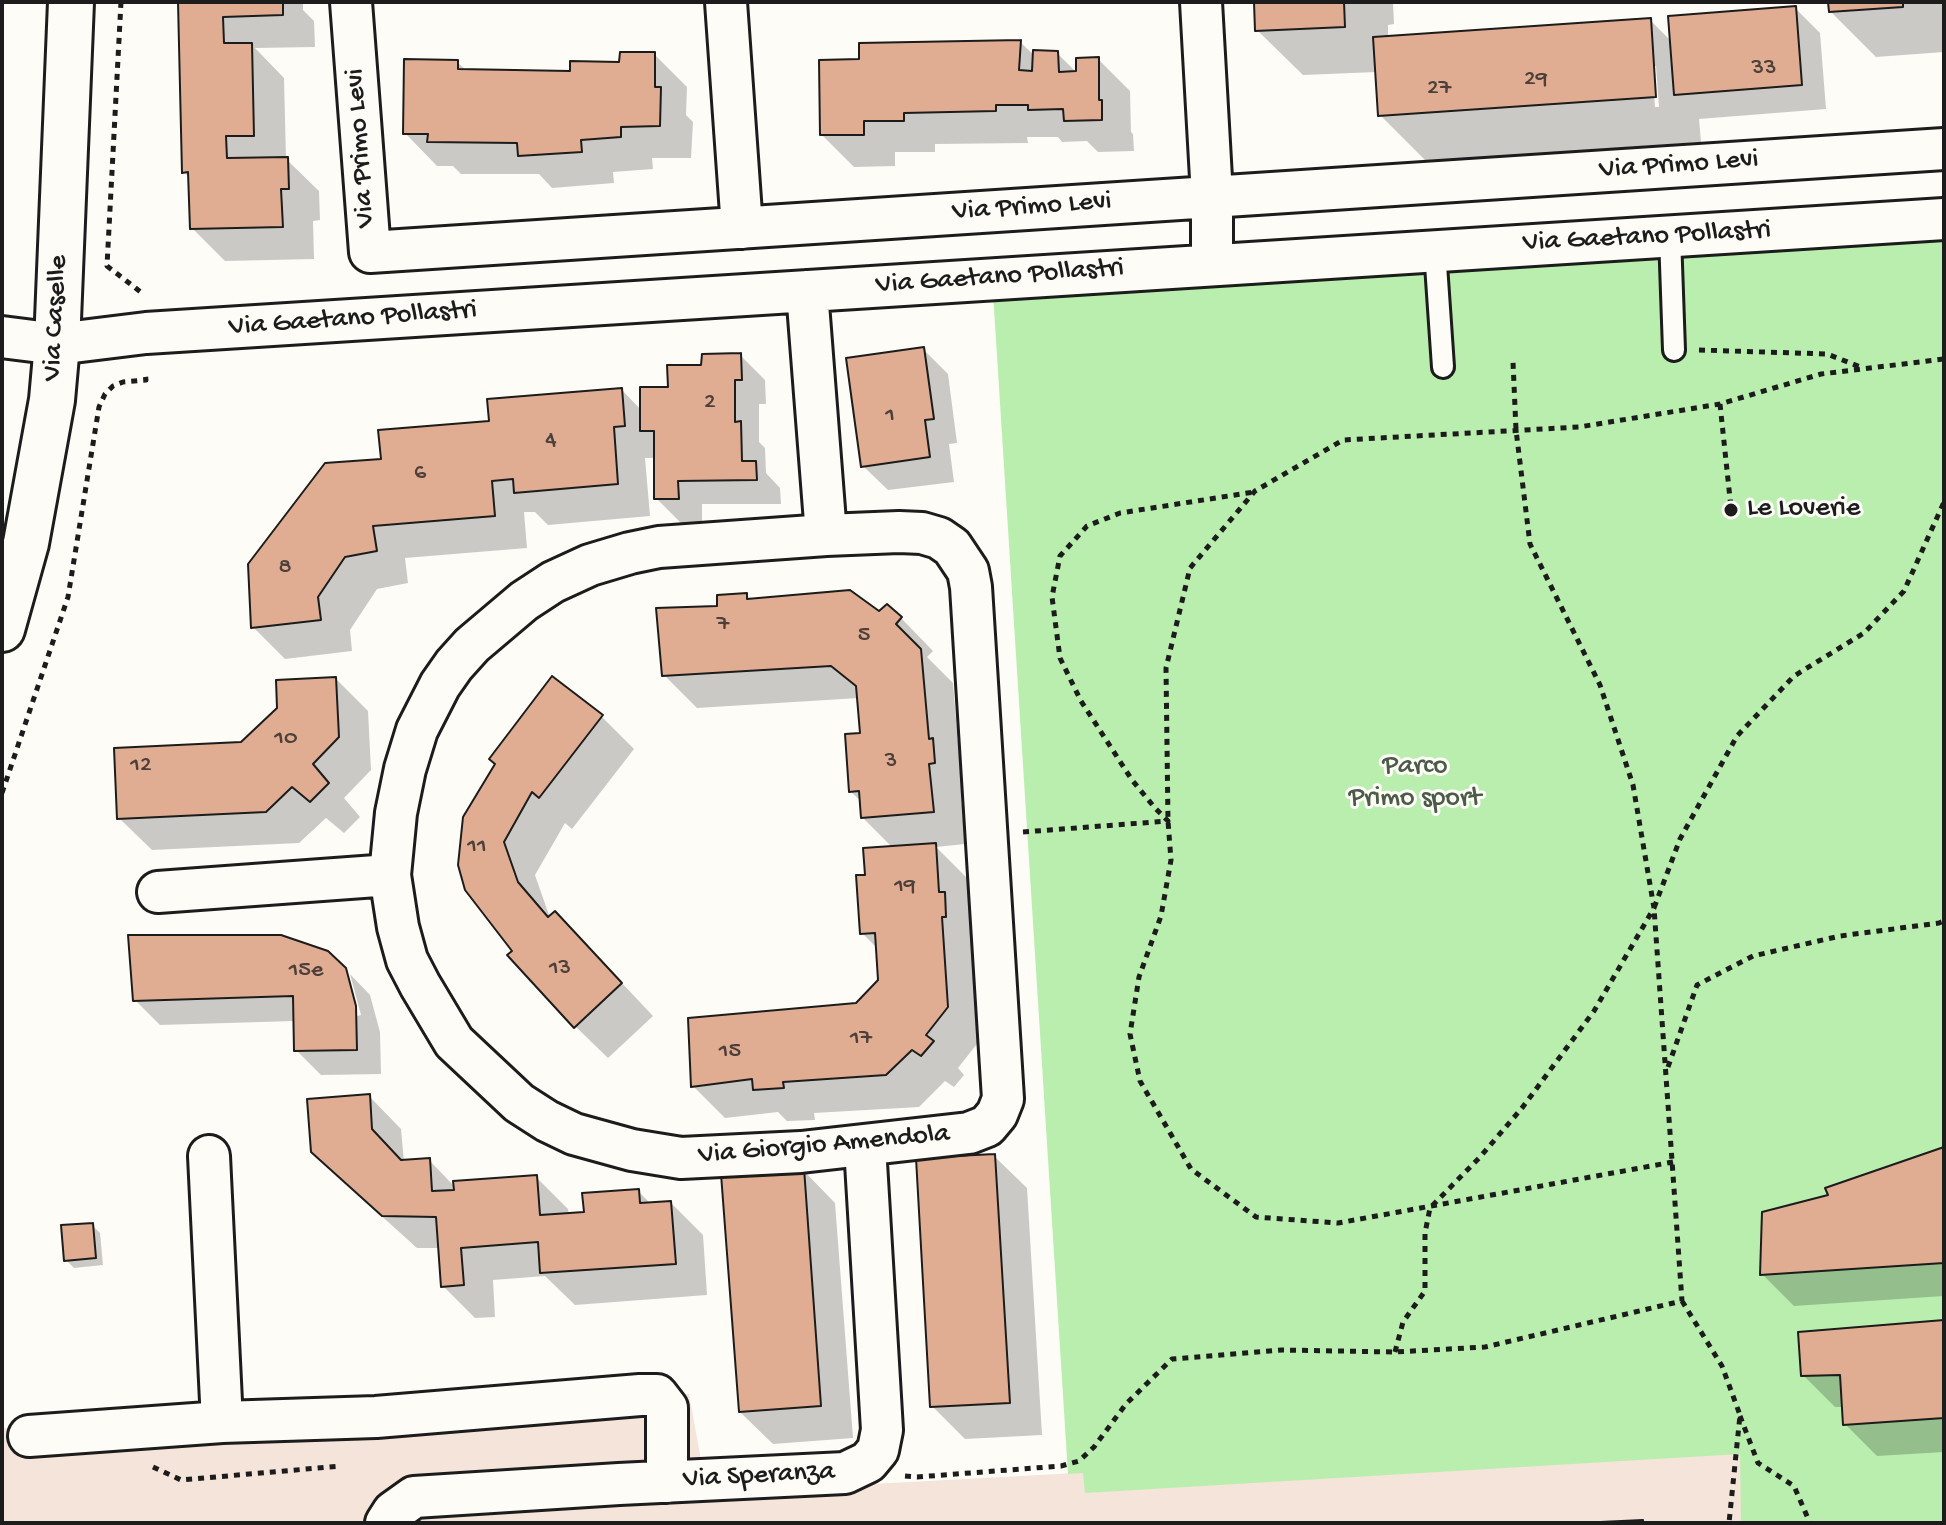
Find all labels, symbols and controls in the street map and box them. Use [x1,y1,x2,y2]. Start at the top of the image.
house number: 33 [1752,55,1776,83]
house number: 29 [1524,66,1548,94]
street label: Via Primo Levi [340,67,384,229]
house number: 27 [1427,75,1451,103]
street label: Via Primo Levi [1598,144,1760,188]
street label: Via Primo Levi [951,186,1113,230]
street label: Via Gaetano Pollastri [1522,215,1772,261]
street label: Via Gaetano Pollastri [875,253,1125,303]
street label: Via Caselle [37,254,77,382]
street label: Via Gaetano Pollastri [228,295,478,345]
house number: 2 [704,389,716,417]
house number: 1 [885,402,895,430]
house number: 4 [545,427,557,455]
house number: 6 [414,460,426,488]
place label: Le Loverie [1747,493,1860,527]
marker: Le Loverie [1722,501,1740,519]
house number: 8 [278,554,292,582]
house number: 7 [717,611,729,639]
house number: 5 [858,622,870,650]
house number: 10 [274,725,298,753]
house number: 3 [885,748,897,776]
park label: Parco Primo sport [1349,751,1481,817]
house number: 12 [130,752,152,780]
house number: 11 [467,833,487,861]
house number: 19 [894,873,916,901]
house number: 13 [549,955,571,983]
house number: 15e [289,957,323,985]
house number: 17 [850,1025,872,1053]
house number: 15 [719,1038,741,1066]
street label: Via Giorgio Amendola [697,1118,951,1174]
street label: Via Speranza [682,1456,836,1498]

